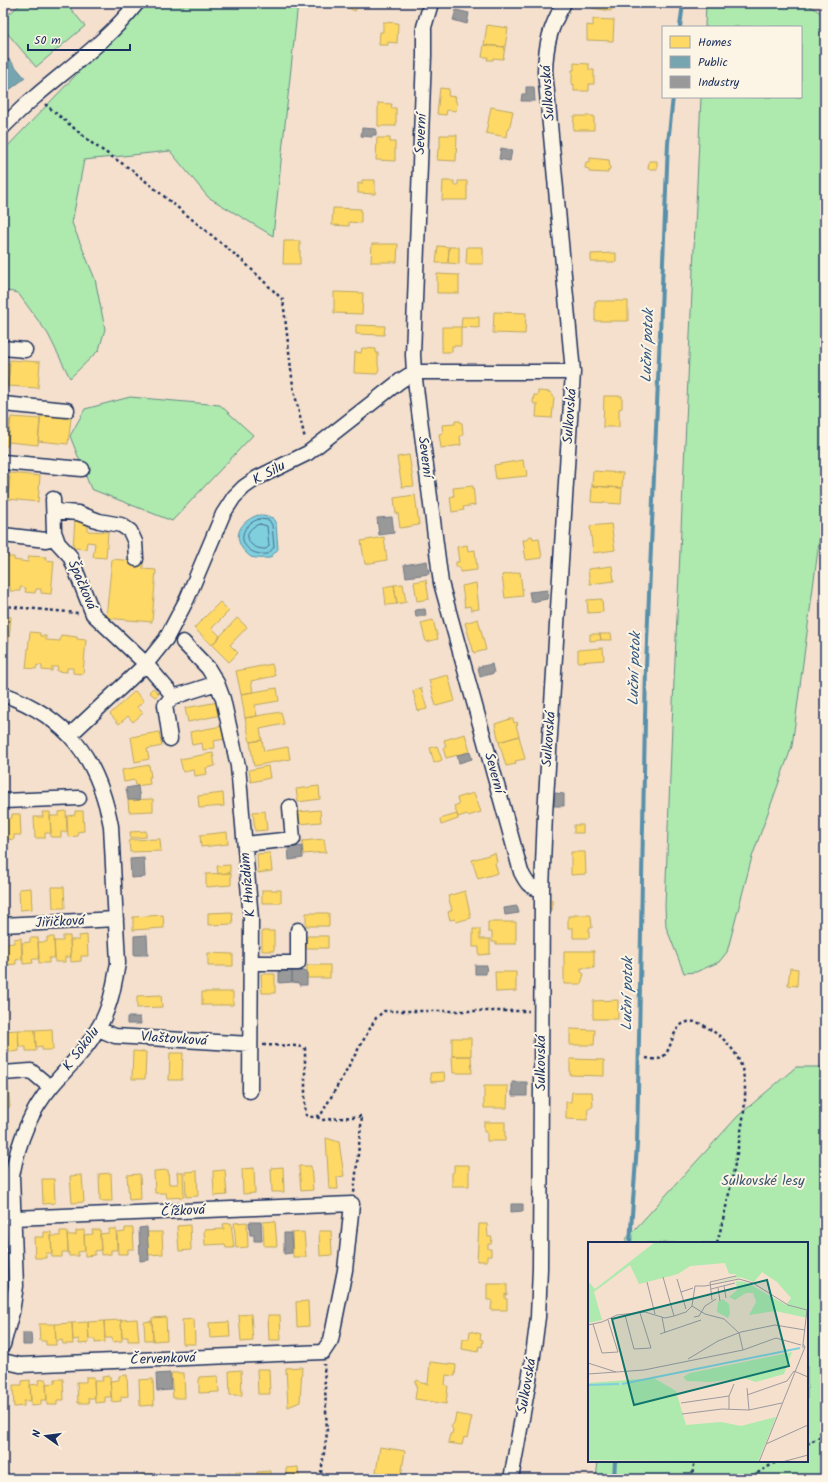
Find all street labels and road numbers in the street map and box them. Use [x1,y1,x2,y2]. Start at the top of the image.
street label: Sulkovská [535,63,561,121]
street label: Severní [409,110,433,155]
street label: Sulkovská [557,386,583,444]
street label: Severní [412,435,439,482]
street label: K Silu [248,455,290,491]
street label: Špačková [62,557,103,615]
street label: Sulkovská [536,709,562,767]
street label: Severní [478,750,511,798]
street label: K Hnízdům [234,852,262,918]
street label: Jiřičková [35,910,87,934]
street label: K Sokolu [57,1022,105,1076]
street label: Vlaštovková [140,1026,209,1052]
street label: Sulkovská [530,1034,552,1091]
street label: Čížková [160,1199,207,1223]
street label: Červenková [130,1347,198,1371]
street label: Sulkovská [511,1355,543,1415]

